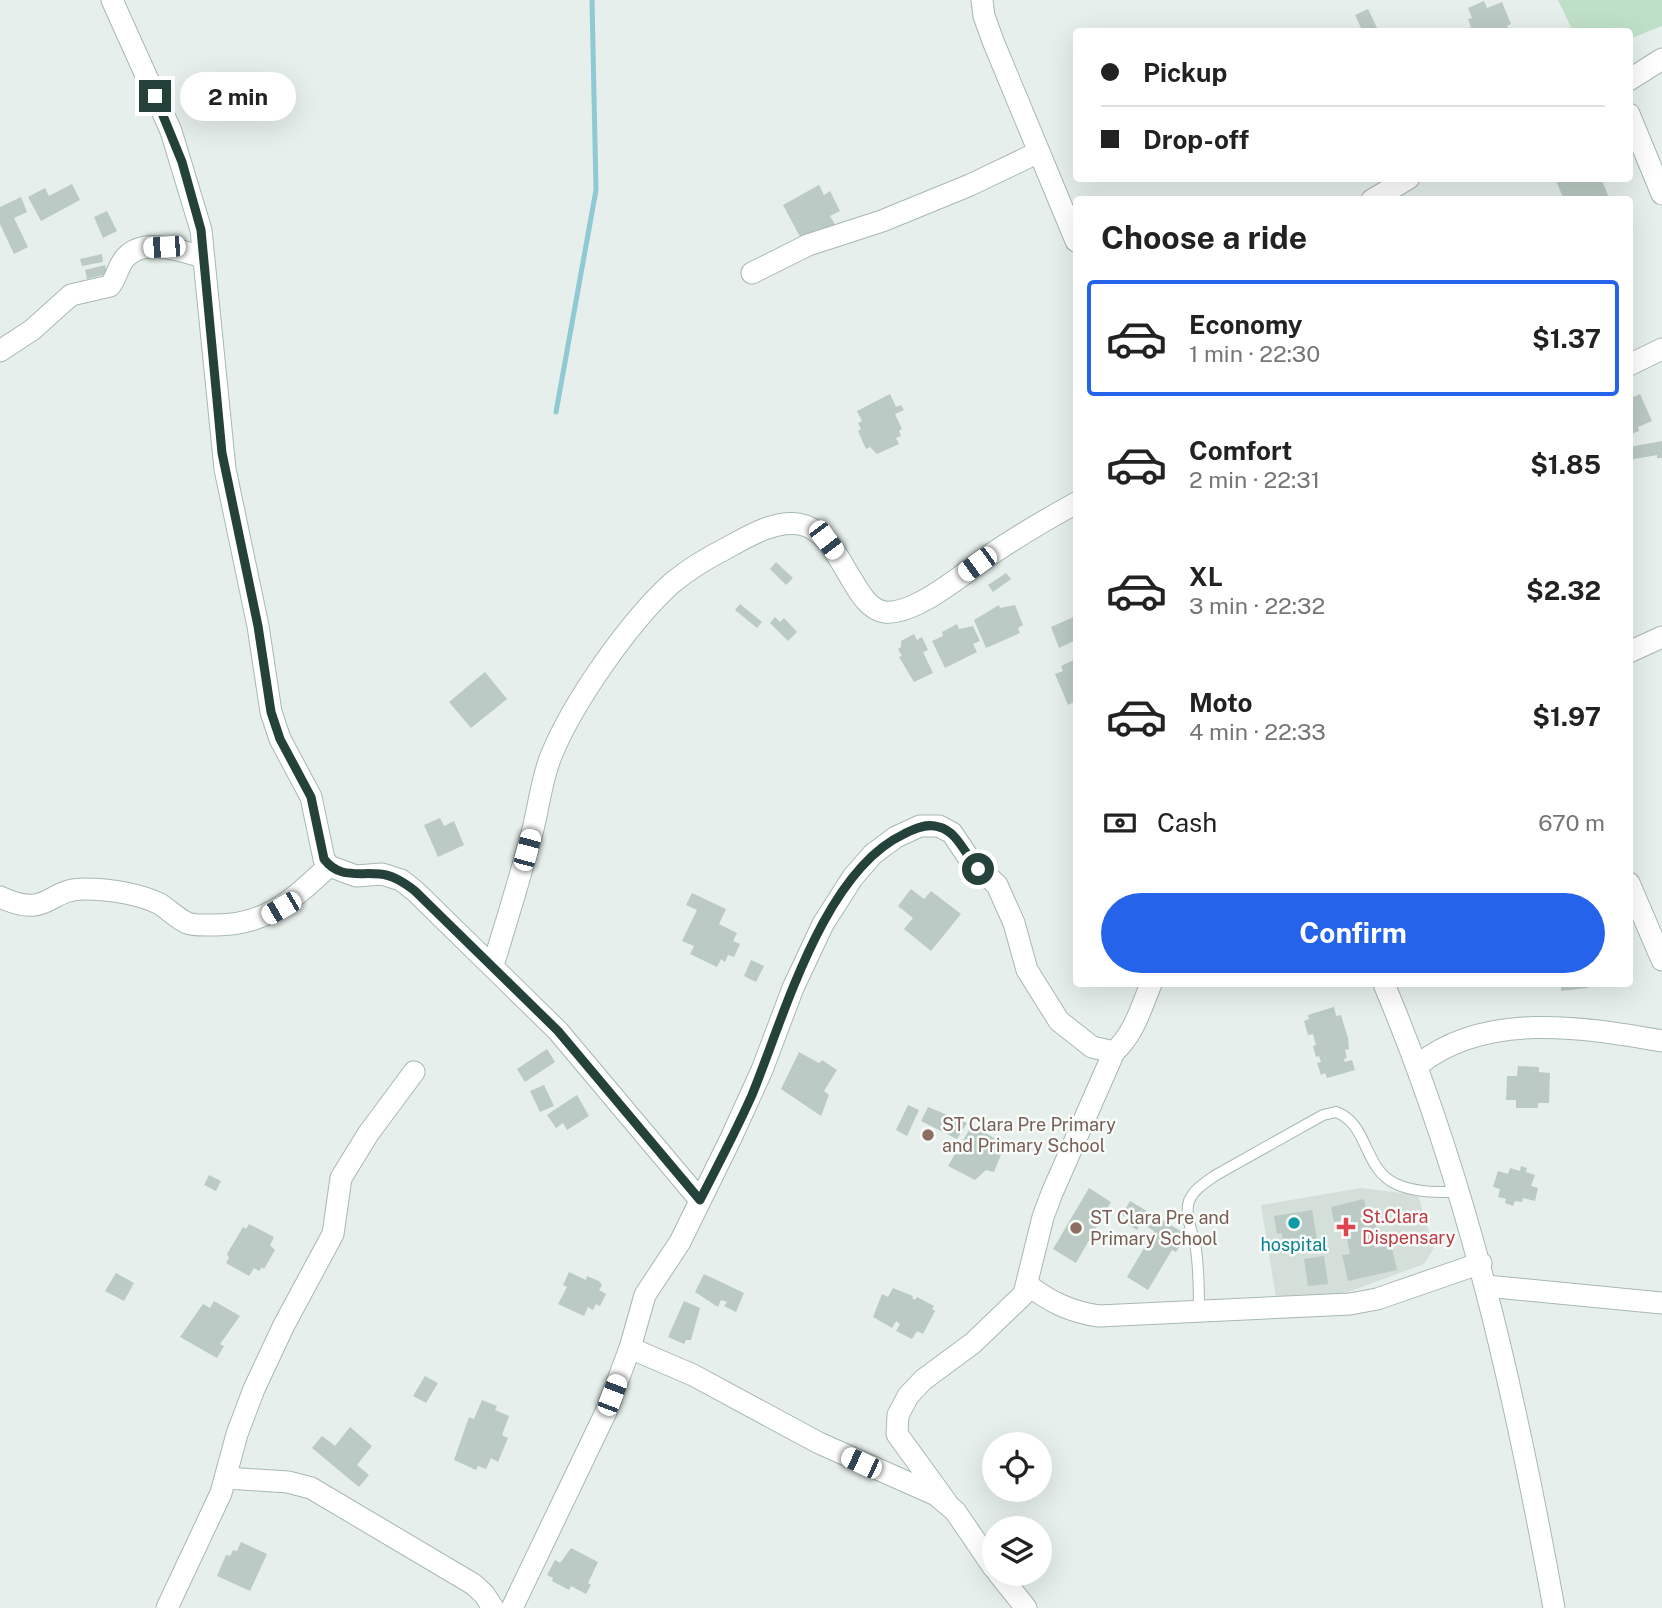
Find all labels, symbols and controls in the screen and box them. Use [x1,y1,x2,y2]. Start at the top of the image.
text: Pickup [1143,57,1227,88]
callout: 2 min [180,72,295,120]
route end [139,80,171,112]
text: 2 min [208,83,268,110]
text: Drop-off [1143,124,1249,155]
text: Choose a ride [1101,219,1307,256]
car [143,235,186,259]
icon: car [1105,307,1168,370]
text: Economy [1189,309,1302,340]
text: $1.37 [1532,323,1601,354]
text: 1 min · 22:30 [1189,340,1320,367]
icon: car [1105,433,1168,496]
text: Comfort [1189,435,1292,466]
text: $1.85 [1530,449,1601,480]
text: 2 min · 22:31 [1189,466,1320,493]
car [805,517,848,563]
car [954,543,1001,585]
icon: car [1105,559,1168,622]
text: XL [1189,561,1223,592]
text: $2.32 [1526,575,1601,606]
text: 3 min · 22:32 [1189,592,1325,619]
icon: car [1105,685,1168,748]
text: Moto [1189,687,1252,718]
text: $1.97 [1532,701,1601,732]
text: 4 min · 22:33 [1189,718,1326,745]
icon: cash [1101,804,1139,842]
text: Cash [1157,807,1217,838]
text: 670 m [1538,809,1605,836]
car [512,827,543,873]
route start [962,853,994,885]
car [258,888,305,928]
button: Confirm [1101,893,1605,973]
place label: ST Clara Pre Primary and Primary School [942,1114,1116,1156]
marker: ST Clara Pre Primary and Primary School [920,1127,936,1143]
place label: St.Clara Dispensary [1362,1206,1456,1248]
place label: ST Clara Pre and Primary School [1090,1207,1229,1249]
marker: hospital [1286,1215,1302,1231]
marker: St.Clara Dispensary [1336,1217,1356,1237]
marker: ST Clara Pre and Primary School [1068,1220,1084,1236]
place label: hospital [1260,1234,1328,1255]
car [595,1372,630,1418]
map controls [982,1432,1052,1586]
button: locate [982,1432,1052,1502]
car [838,1445,885,1481]
button: layers [982,1516,1052,1586]

